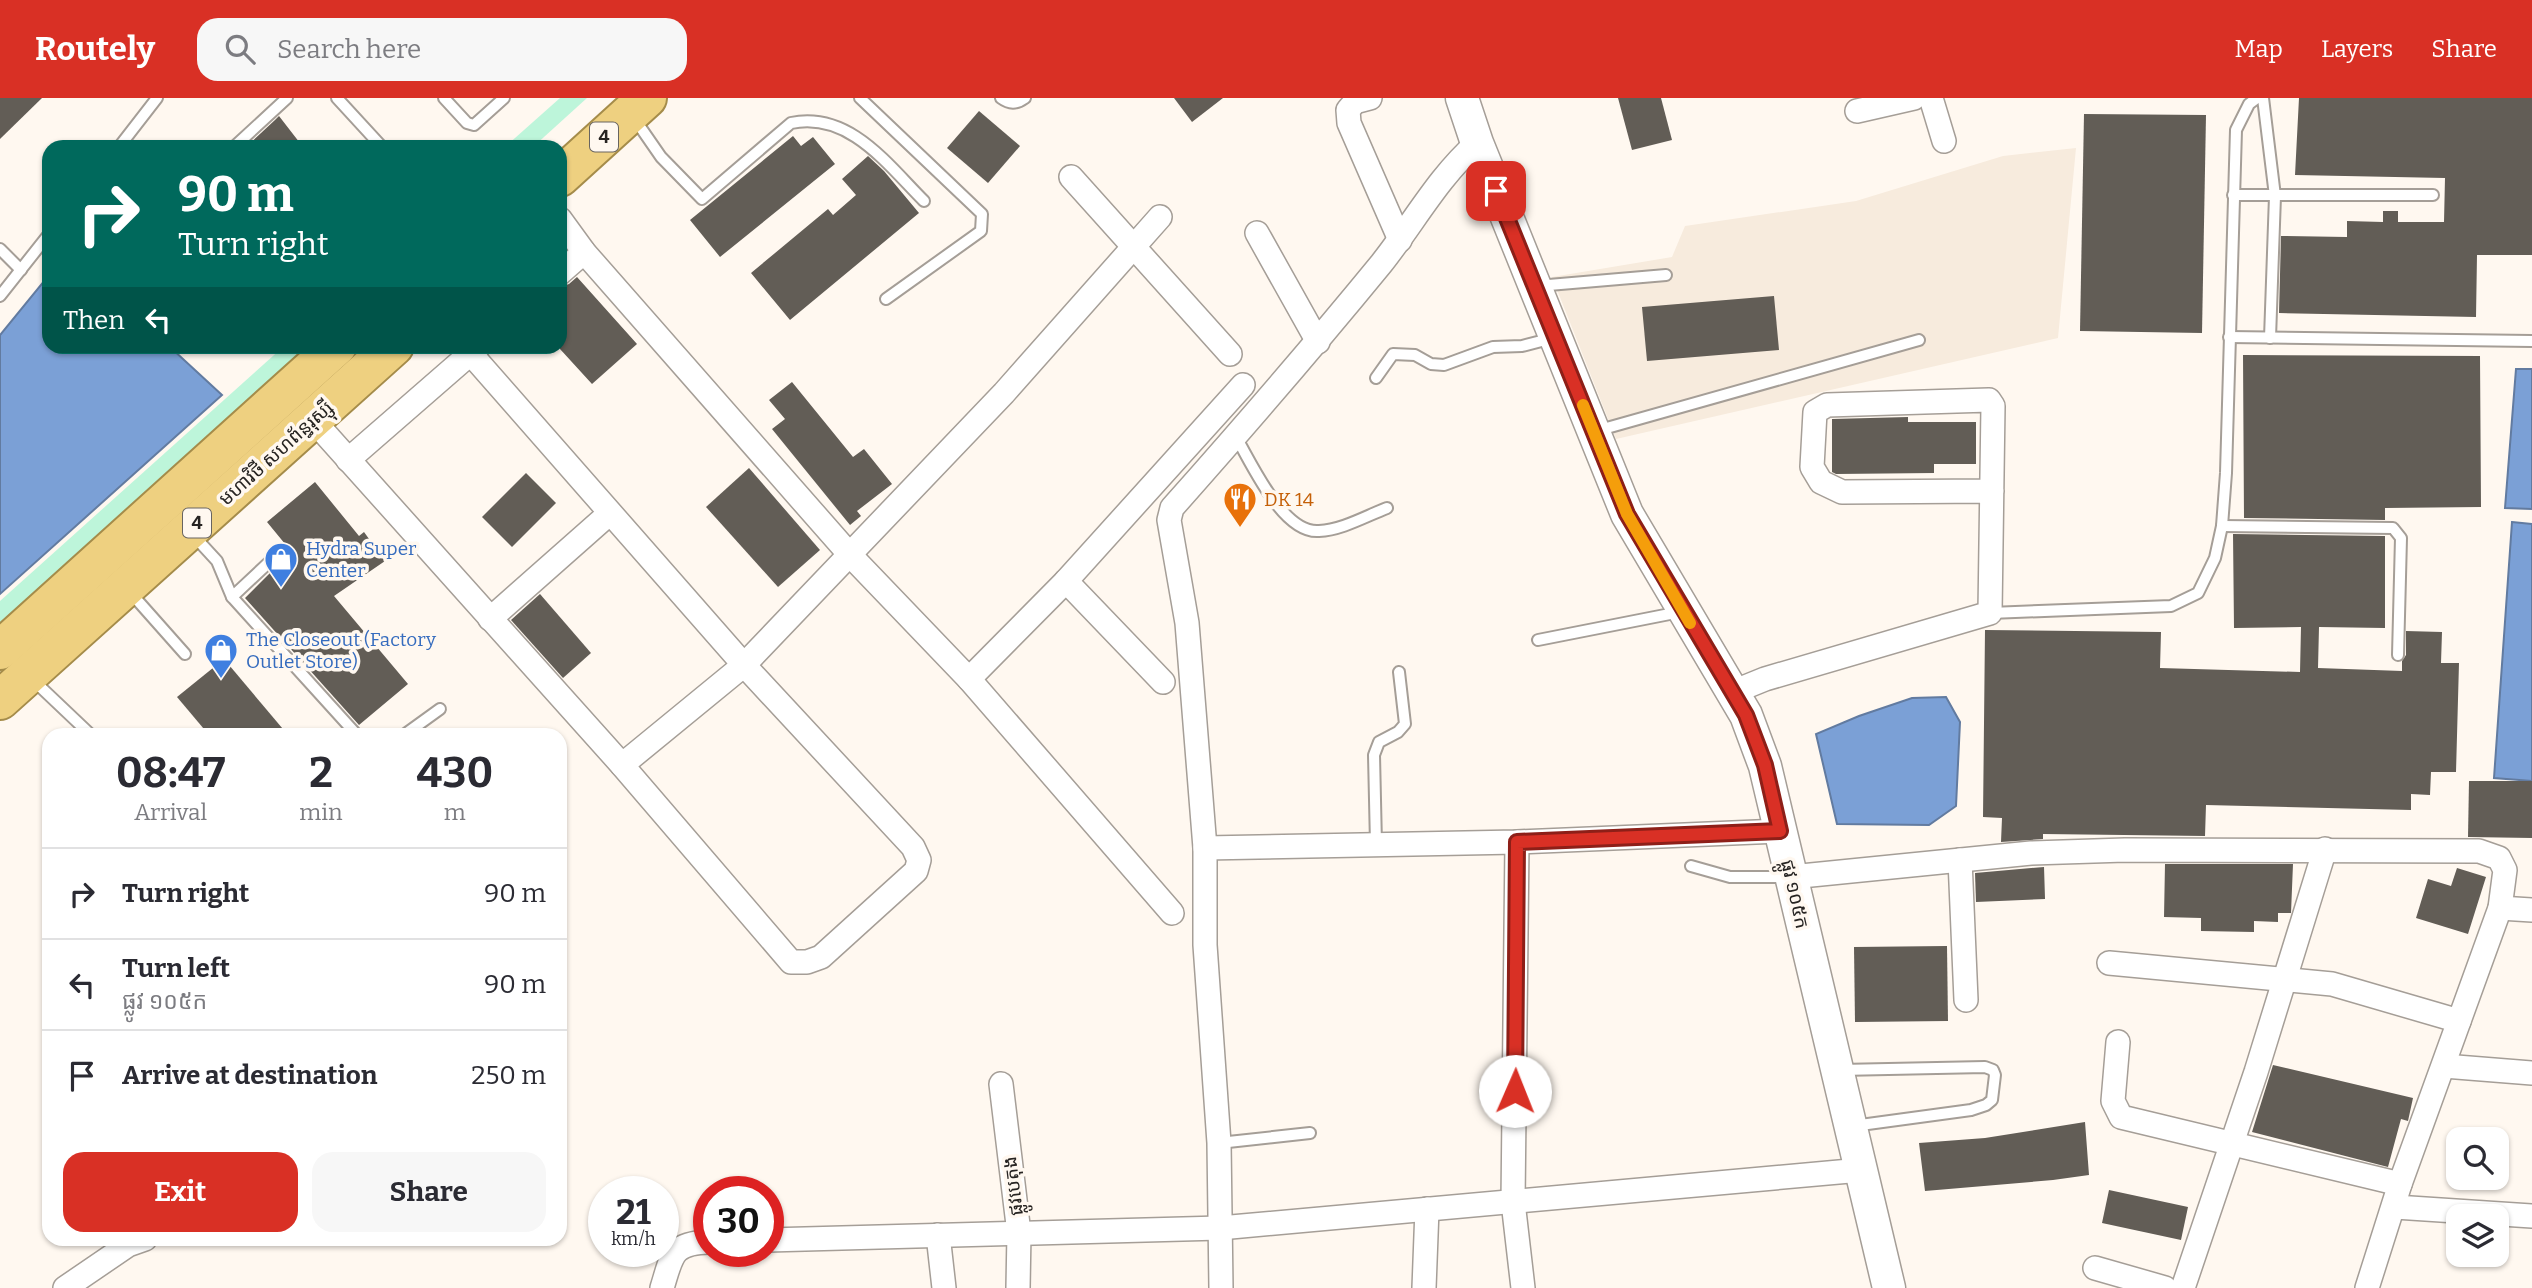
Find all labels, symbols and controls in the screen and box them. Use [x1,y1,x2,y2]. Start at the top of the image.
search box [197,18,687,81]
text: Routely [35,29,155,69]
icon: search [221,30,259,68]
text: Search here [277,34,421,65]
text: Map [2235,35,2283,63]
text: Layers [2321,35,2393,63]
text: Share [2431,35,2497,63]
road number: 4 [590,122,618,152]
pin [1466,161,1526,221]
text: 90 m [178,165,294,224]
icon: right [63,168,154,259]
icon: arrive [1477,172,1515,210]
text: Turn right [178,225,329,263]
icon: left [139,301,177,339]
text: Then [63,305,125,336]
street label: មហាវិថី សហព័ន្ធរុស្ស៊ី [214,396,342,515]
restaurant icon: DK 14 [1221,480,1259,529]
place label: DK 14 [1264,488,1314,511]
road number: 4 [183,508,211,538]
place label: Hydra Super Center [306,537,417,582]
shop icon: Hydra Super Center [262,540,300,589]
place label: The Closeout (Factory Outlet Store) [246,628,437,673]
shop icon: The Closeout (Factory Outlet Store) [202,631,240,680]
text: 08:47 [116,748,225,798]
text: 2 [309,748,333,798]
text: 430 [417,748,493,798]
text: Arrival [134,798,207,826]
text: min [299,798,343,826]
text: m [444,798,466,826]
street label: ផ្លូវ ១០៥ក [1770,857,1814,932]
icon: right [63,875,101,913]
text: Turn right [122,878,249,909]
text: 90 m [484,878,546,909]
text: Turn left [122,953,230,984]
icon: left [63,966,101,1004]
text: 90 m [484,969,546,1000]
text: ផ្លូវ ១០៥ក [122,987,207,1015]
position arrow [1478,1054,1552,1128]
icon: arrive [63,1057,101,1095]
text: Arrive at destination [122,1060,377,1091]
text: 250 m [471,1060,546,1091]
map controls [2446,1127,2509,1267]
button: search [2446,1127,2509,1190]
button: Exit [63,1152,298,1232]
button: Share [312,1152,546,1232]
street label: ផ្លូវបេតុង [998,1154,1034,1217]
speed limit sign: 30 [693,1176,784,1267]
text: 21 [616,1191,651,1233]
button: layers [2446,1204,2509,1267]
text: km/h [611,1228,656,1250]

